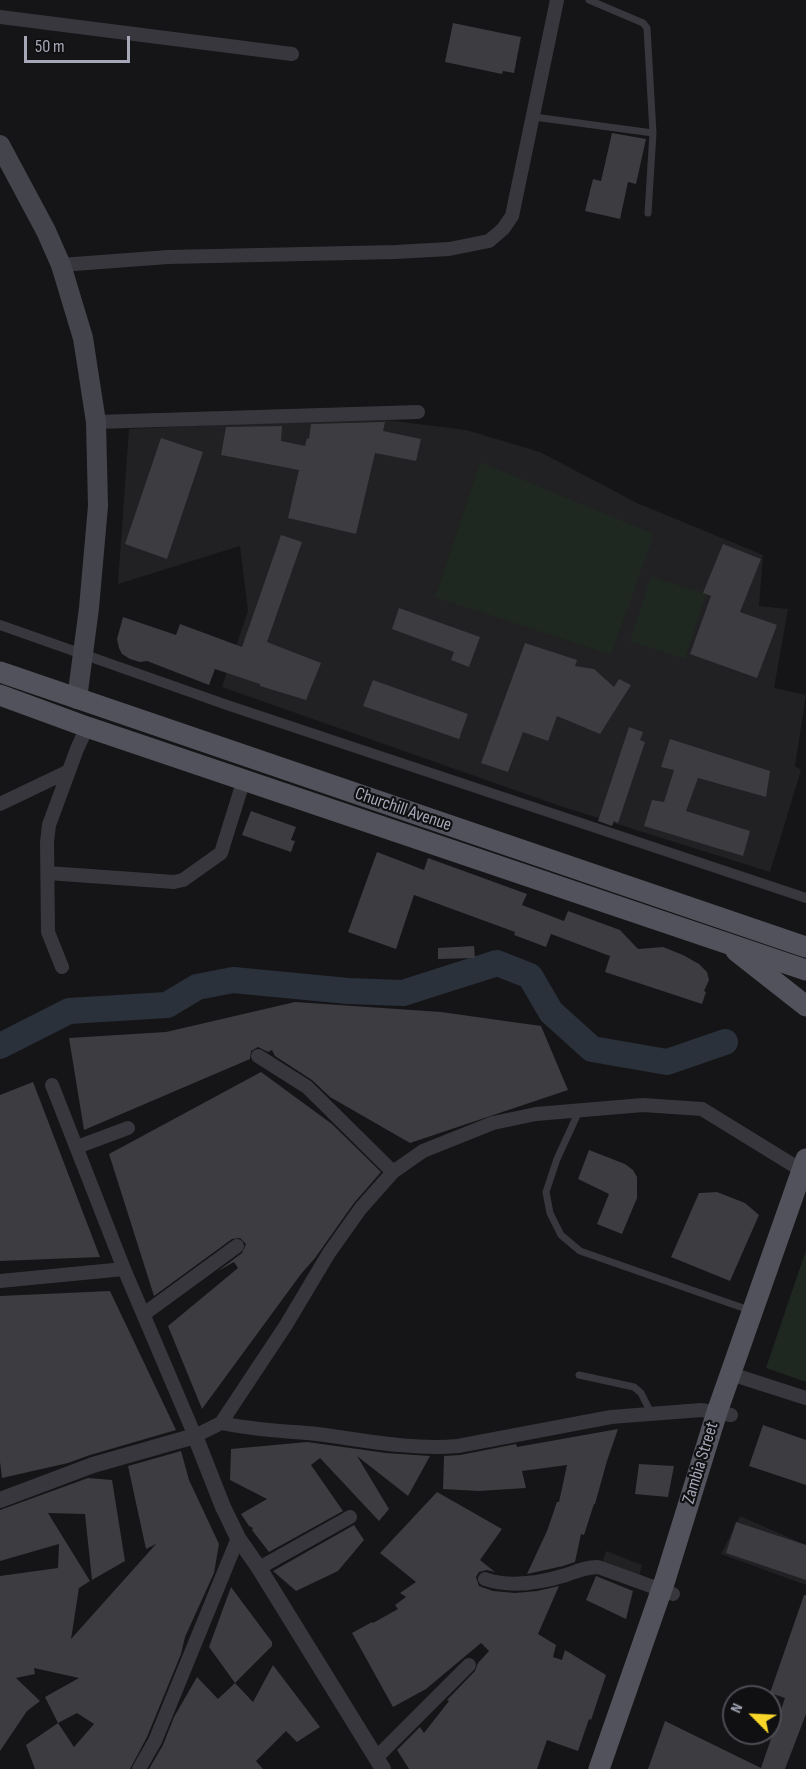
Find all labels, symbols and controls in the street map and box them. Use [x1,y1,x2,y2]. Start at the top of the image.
scale bar [27,24,134,62]
text: 50 m [35,36,65,57]
street label: Churchill Avenue [352,783,454,837]
street label: Zambia Street [678,1420,724,1506]
north arrow [722,1685,782,1745]
text: N [727,1701,747,1716]

